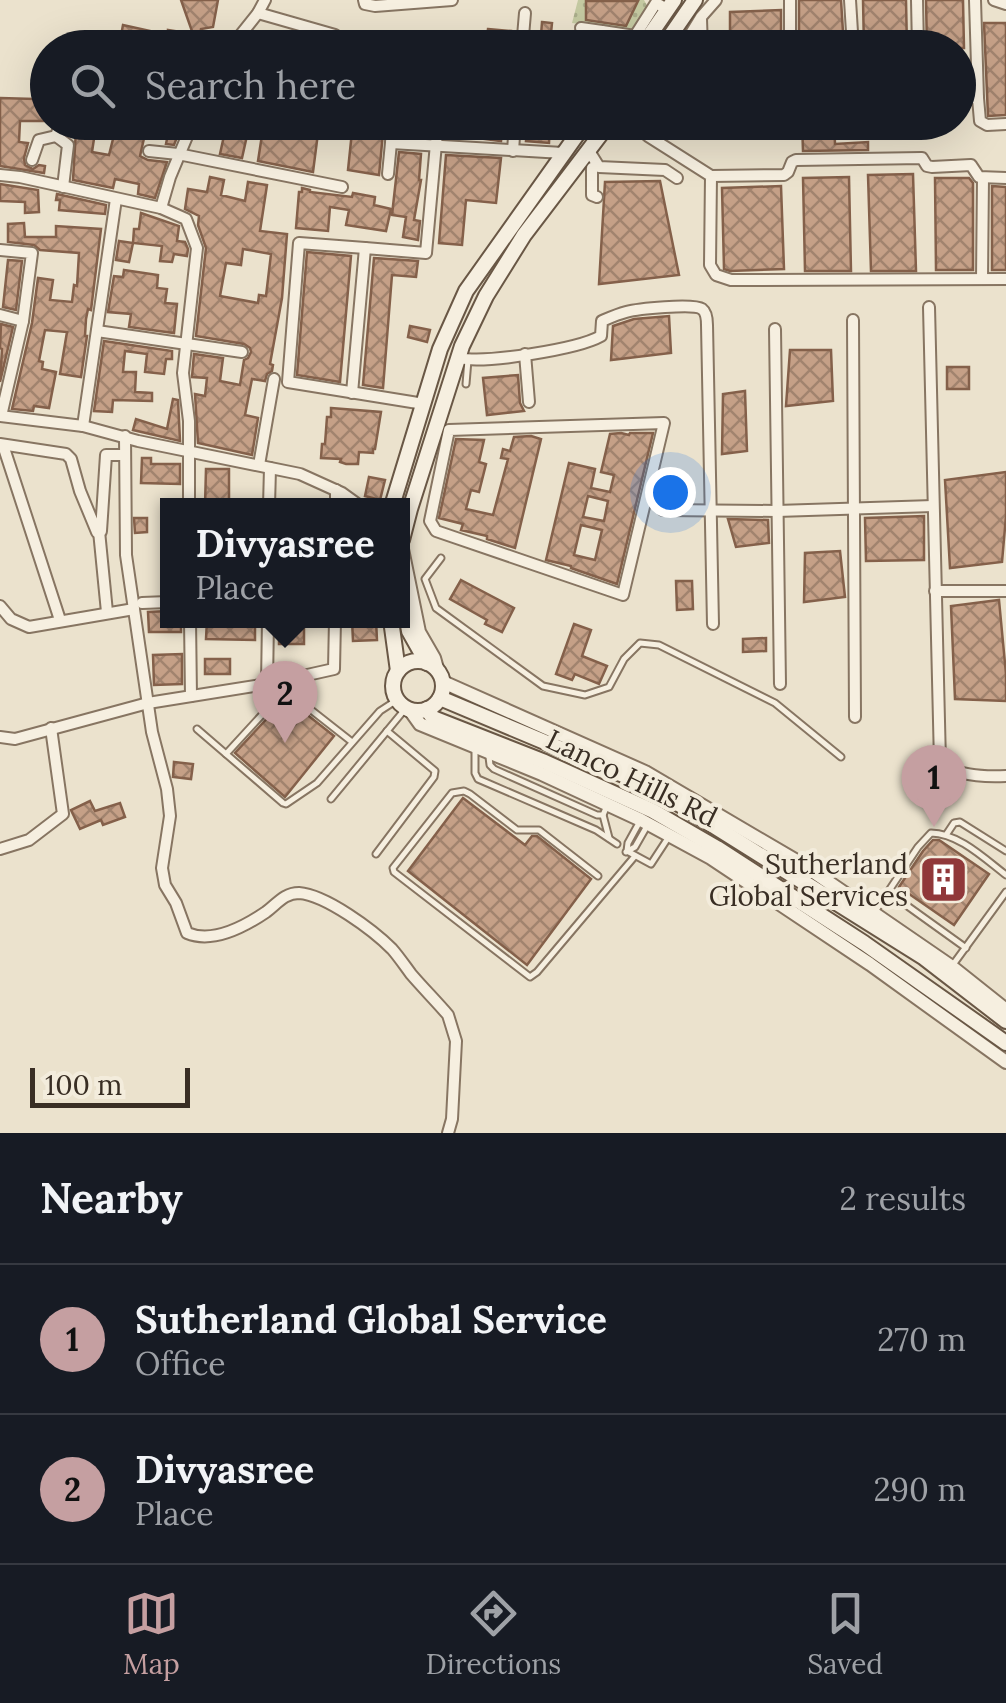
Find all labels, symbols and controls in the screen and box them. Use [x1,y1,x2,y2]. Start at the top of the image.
search box [30,30,976,140]
icon: search [65,58,120,113]
text: Search here [145,61,356,109]
your location [645,467,696,518]
popup [160,498,410,628]
text: Divyasree [195,519,375,567]
text: Place [195,567,274,608]
pin: 2 [252,660,318,743]
street label: Lanco Hills Rd [541,721,723,835]
pin: 1 [902,744,966,827]
place label: Sutherland Global Services [709,846,908,914]
building icon: Sutherland Global Services [917,854,969,906]
scale bar [30,1063,190,1108]
text: 100 m [45,1067,122,1103]
text: Nearby [40,1171,183,1225]
text: 2 results [840,1178,966,1219]
text: Sutherland Global Service [135,1295,607,1343]
text: 1 [66,1319,79,1360]
text: 270 m [877,1319,966,1360]
text: Office [135,1343,226,1384]
text: Divyasree [135,1445,314,1493]
text: 2 [64,1469,81,1510]
text: 290 m [873,1469,966,1510]
text: Place [135,1493,214,1534]
tab: Map [123,1586,180,1682]
tab: Directions [426,1586,561,1682]
tab: Saved [807,1586,883,1682]

